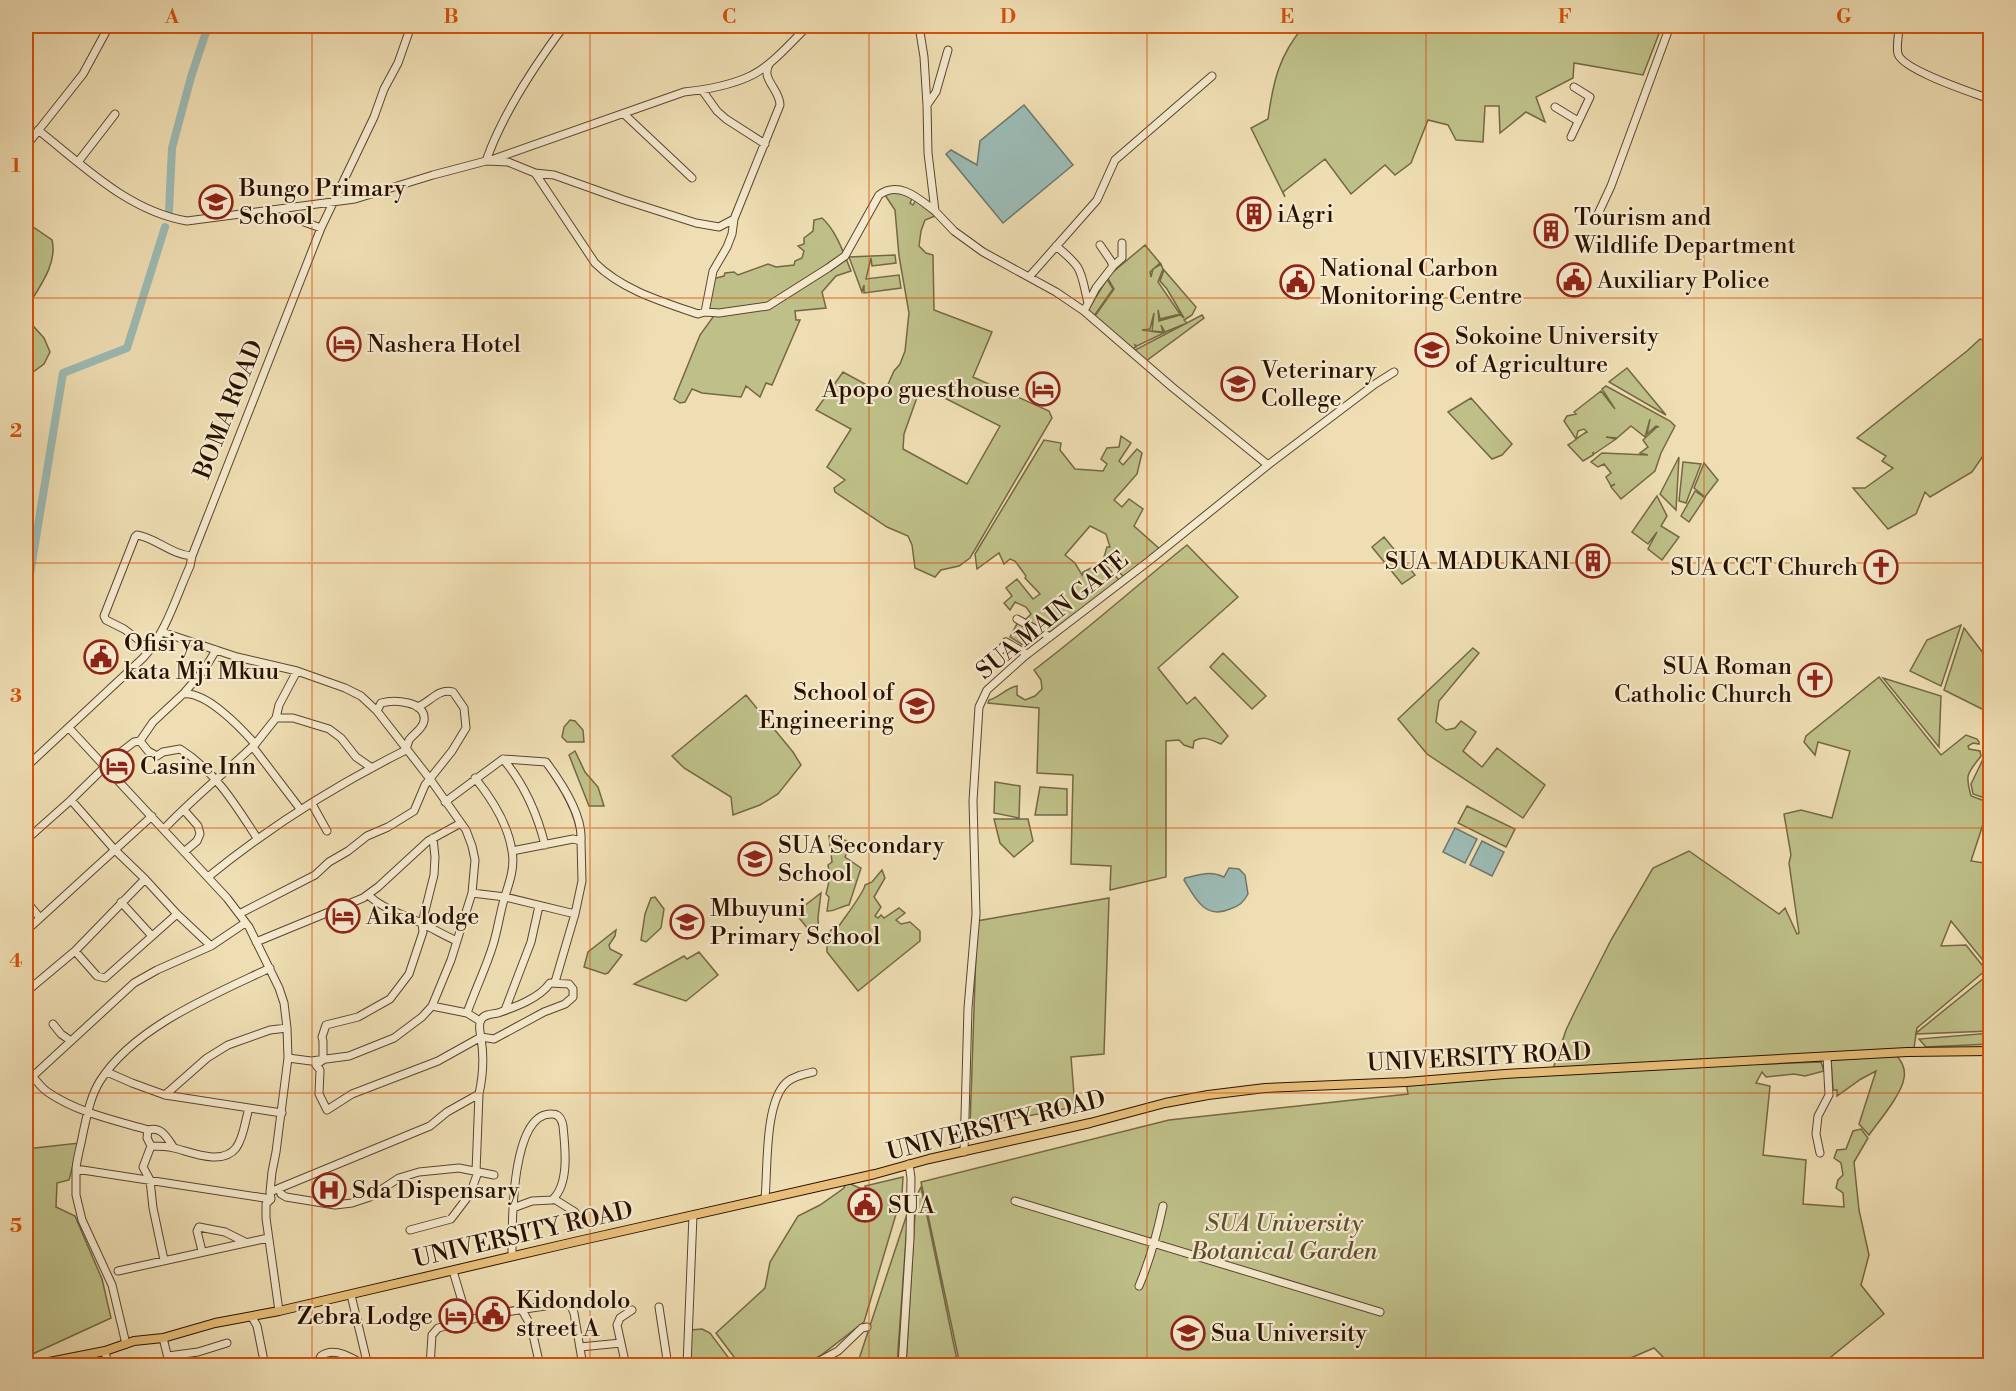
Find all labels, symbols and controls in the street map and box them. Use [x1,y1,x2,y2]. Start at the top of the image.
text: A [164,5,180,30]
text: B [443,5,459,30]
text: C [722,5,736,30]
text: D [1000,5,1016,30]
text: E [1280,5,1294,30]
text: F [1558,5,1572,30]
text: G [1836,5,1852,30]
text: 1 [11,154,21,179]
place label: Bungo Primary School [238,174,406,232]
school or university icon: Bungo Primary School [198,184,234,220]
building icon: iAgri [1236,196,1272,232]
place label: iAgri [1277,200,1334,230]
place label: Tourism and Wildlife Department [1573,203,1797,261]
building icon: Tourism and Wildlife Department [1533,213,1569,249]
place label: National Carbon Monitoring Centre [1320,254,1523,312]
public building icon: Auxiliary Police [1556,262,1592,298]
public building icon: National Carbon Monitoring Centre [1279,264,1315,300]
place label: Auxiliary Police [1596,266,1770,296]
place label: Sokoine University of Agriculture [1455,322,1659,380]
hotel icon: Nashera Hotel [326,326,362,362]
place label: Nashera Hotel [367,330,521,360]
school or university icon: Sokoine University of Agriculture [1414,332,1450,368]
street label: BOMA ROAD [187,336,270,484]
place label: Veterinary College [1260,356,1377,414]
school or university icon: Veterinary College [1220,366,1256,402]
hotel icon: Apopo guesthouse [1025,371,1061,407]
place label: Apopo guesthouse [821,375,1020,405]
text: 2 [10,419,22,444]
building icon: SUA MADUKANI [1575,543,1611,579]
street label: SUA MAIN GATE [970,545,1135,686]
place label: SUA MADUKANI [1385,547,1570,577]
church icon: SUA CCT Church [1863,549,1899,585]
place label: SUA CCT Church [1671,553,1858,583]
place label: Ofisi ya kata Mji Mkuu [124,629,280,687]
public building icon: Ofisi ya kata Mji Mkuu [83,639,119,675]
place label: SUA Roman Catholic Church [1614,652,1792,710]
church icon: SUA Roman Catholic Church [1797,662,1833,698]
place label: School of Engineering [759,678,895,736]
text: 3 [10,684,22,709]
school or university icon: School of Engineering [899,688,935,724]
hotel icon: Casine Inn [99,748,135,784]
place label: Casine Inn [140,752,256,782]
place label: SUA Secondary School [778,831,945,889]
school or university icon: SUA Secondary School [737,841,773,877]
place label: Mbuyuni Primary School [710,894,880,952]
hotel icon: Aika lodge [325,898,361,934]
place label: Aika lodge [365,902,479,932]
school or university icon: Mbuyuni Primary School [669,904,705,940]
text: 4 [9,949,23,974]
street label: UNIVERSITY ROAD [1366,1037,1592,1079]
street label: UNIVERSITY ROAD [884,1084,1109,1168]
hospital icon: Sda Dispensary [311,1172,347,1208]
place label: Sda Dispensary [352,1176,520,1206]
public building icon: SUA [847,1187,883,1223]
place label: SUA [888,1191,936,1221]
street label: UNIVERSITY ROAD [410,1195,636,1275]
park label: SUA University Botanical Garden [1190,1209,1378,1267]
text: 5 [10,1214,22,1239]
place label: Kidondolo street A [516,1286,631,1344]
public building icon: Kidondolo street A [475,1296,511,1332]
hotel icon: Zebra Lodge [438,1298,474,1334]
place label: Zebra Lodge [297,1302,433,1332]
school or university icon: Sua University [1170,1315,1206,1351]
place label: Sua University [1211,1319,1368,1349]

